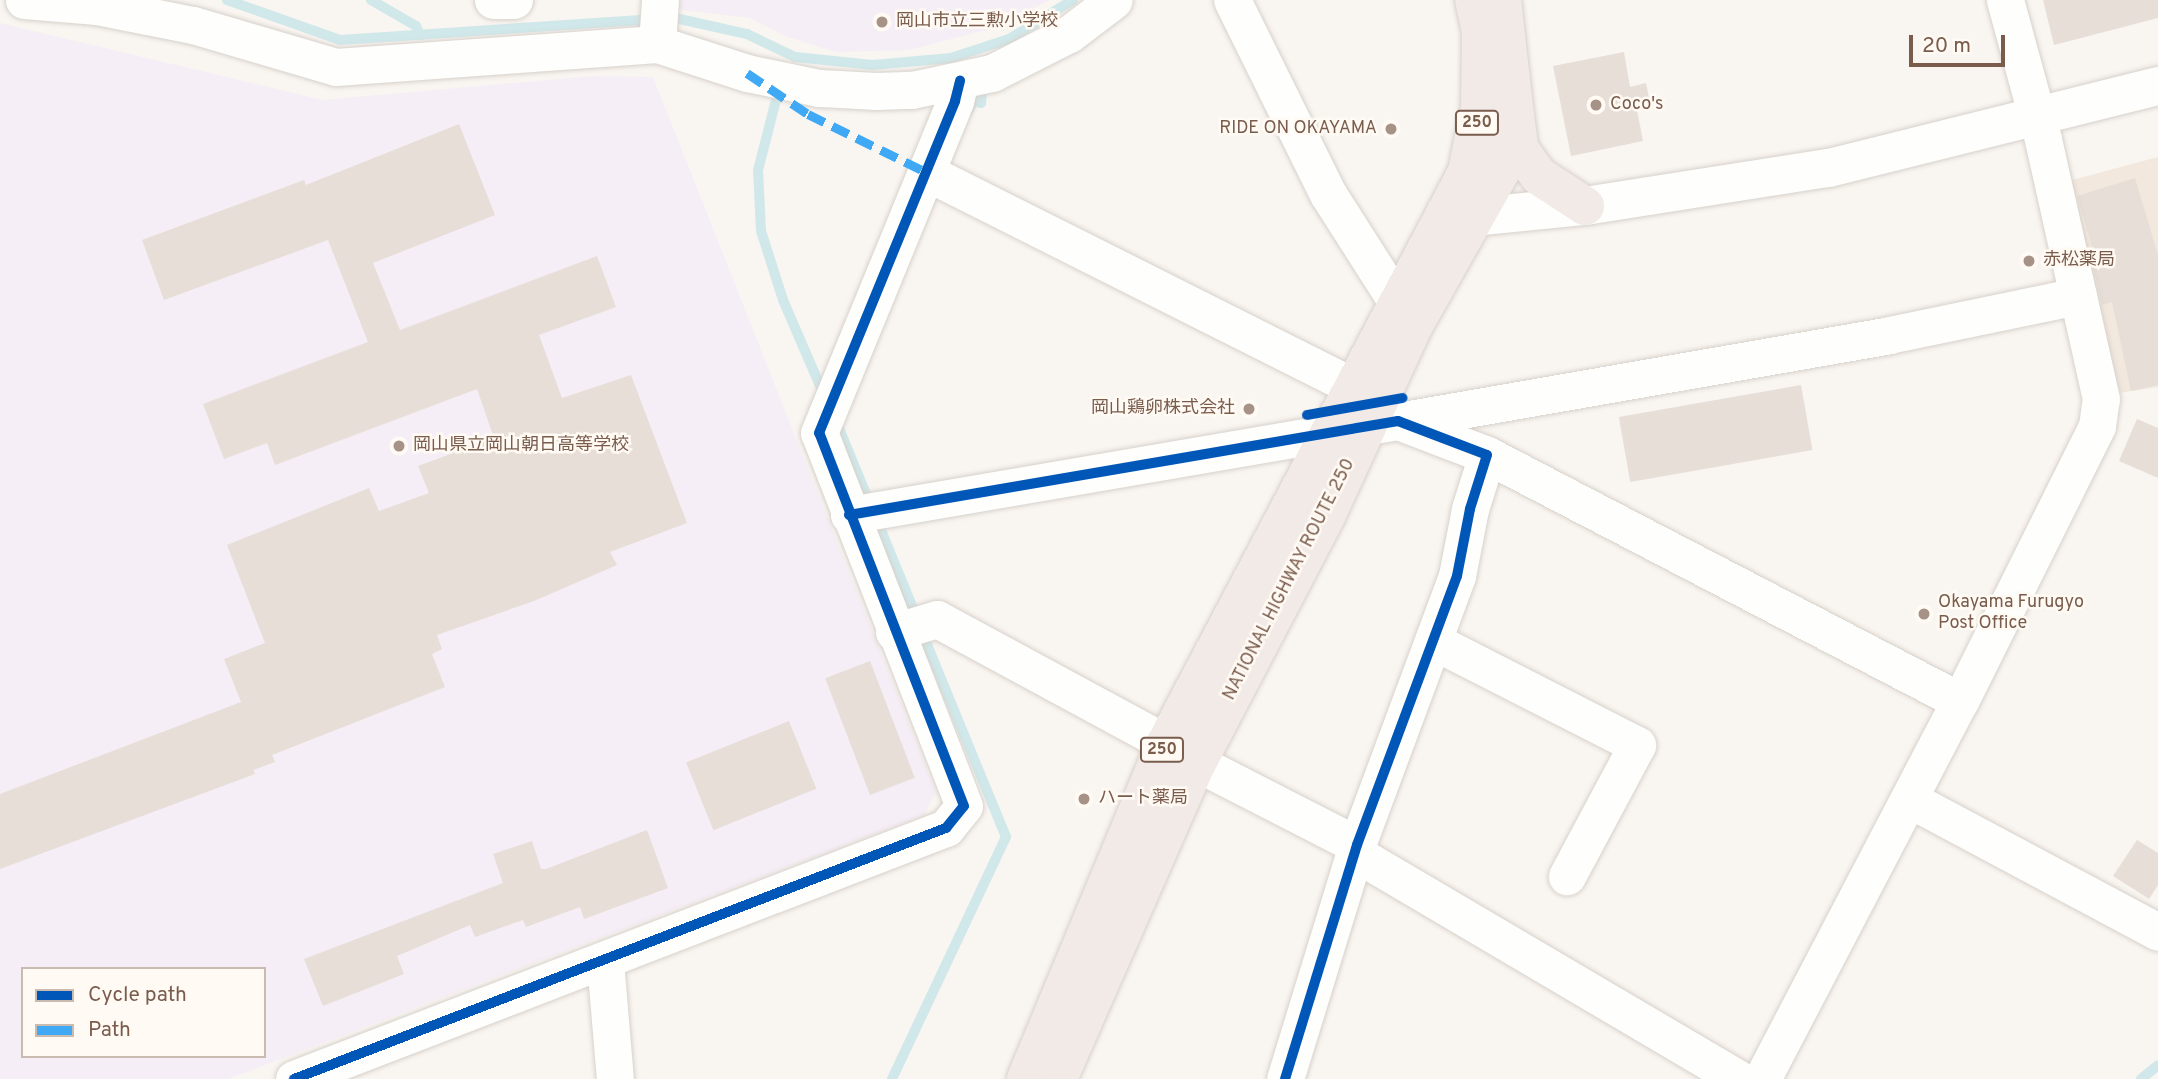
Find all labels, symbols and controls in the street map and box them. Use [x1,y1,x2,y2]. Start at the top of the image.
place label: 岡山市立三勲小学校 [896,11,1058,33]
marker: 岡山市立三勲小学校 [874,14,890,30]
scale bar [1913,21,2009,65]
text: 20 m [1922,33,1971,60]
place label: Coco's [1610,94,1664,116]
marker: Coco's [1588,97,1604,113]
road number: 250 [1454,111,1500,136]
place label: RIDE ON OKAYAMA [1219,118,1377,140]
marker: RIDE ON OKAYAMA [1383,121,1399,137]
place label: 赤松薬局 [2043,250,2115,272]
marker: 赤松薬局 [2021,253,2037,269]
place label: 岡山鶏卵株式会社 [1091,398,1235,420]
marker: 岡山鶏卵株式会社 [1241,401,1257,417]
place label: 岡山県立岡山朝日高等学校 [413,435,629,457]
marker: 岡山県立岡山朝日高等学校 [391,438,407,454]
street label: NATIONAL HIGHWAY ROUTE 250 [1219,455,1361,705]
place label: Okayama Furugyo Post Office [1938,593,2084,636]
marker: Okayama Furugyo Post Office [1916,606,1932,622]
road number: 250 [1139,737,1185,762]
place label: ハート薬局 [1098,788,1188,810]
marker: ハート薬局 [1076,791,1092,807]
legend [21,967,266,1058]
text: Cycle path [88,982,187,1009]
text: Path [88,1017,131,1044]

